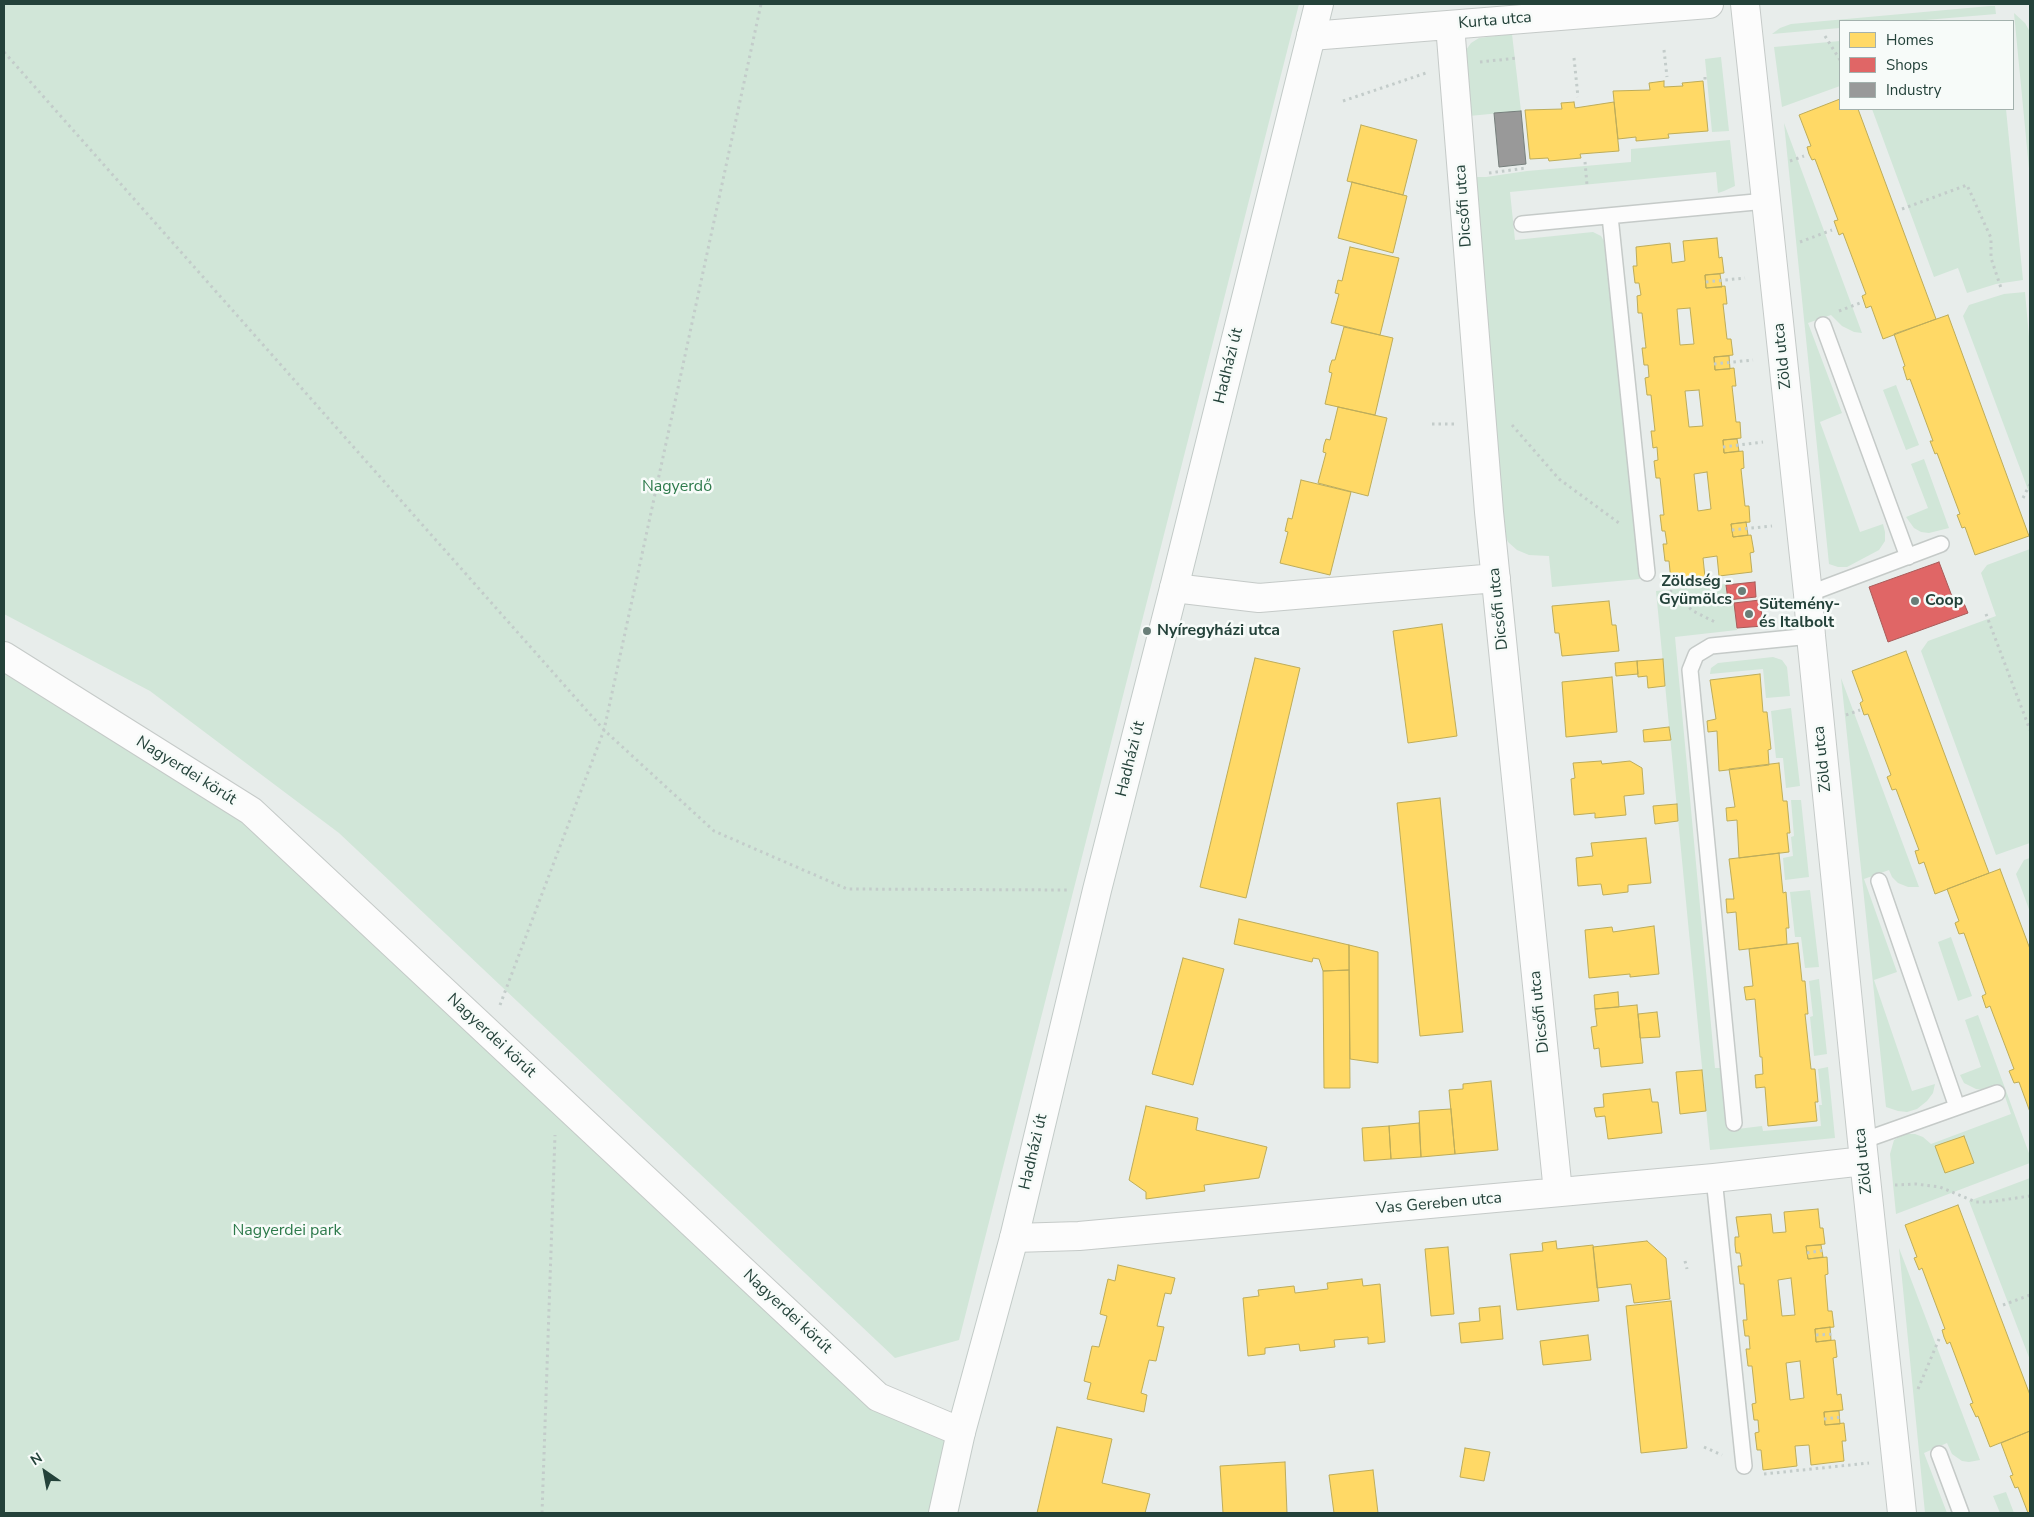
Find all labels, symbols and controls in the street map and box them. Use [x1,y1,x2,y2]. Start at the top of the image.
street label: Kurta utca [1458,8,1532,34]
legend [1839,20,2014,110]
text: Homes [1886,30,1934,50]
text: Shops [1886,55,1928,75]
text: Industry [1886,80,1941,100]
street label: Dicsőfi utca [1452,164,1476,248]
street label: Zöld utca [1770,322,1796,390]
street label: Hadházi út [1210,326,1248,406]
park label: Nagyerdő [642,477,712,497]
street label: Dicsőfi utca [1485,567,1513,651]
place label: Zöldség - Gyümölcs [1659,572,1732,610]
marker: Zöldség - Gyümölcs [1736,585,1748,597]
place label: Coop [1925,591,1963,611]
place label: Sütemény- és Italbolt [1759,595,1840,633]
marker: Coop [1909,595,1921,607]
marker: Sütemény- és Italbolt [1743,608,1755,620]
place label: Nyíregyházi utca [1157,621,1280,641]
marker: Nyíregyházi utca [1141,625,1153,637]
street label: Hadházi út [1112,719,1150,799]
street label: Zöld utca [1810,725,1836,793]
street label: Nagyerdei körút [132,732,240,810]
street label: Dicsőfi utca [1526,970,1554,1054]
street label: Nagyerdei körút [443,990,539,1082]
street label: Hadházi út [1016,1112,1052,1192]
street label: Zöld utca [1851,1127,1877,1195]
street label: Vas Gereben utca [1375,1189,1503,1219]
park label: Nagyerdei park [232,1221,342,1241]
street label: Nagyerdei körút [739,1266,835,1358]
north arrow [20,1447,70,1497]
text: N [27,1448,46,1470]

